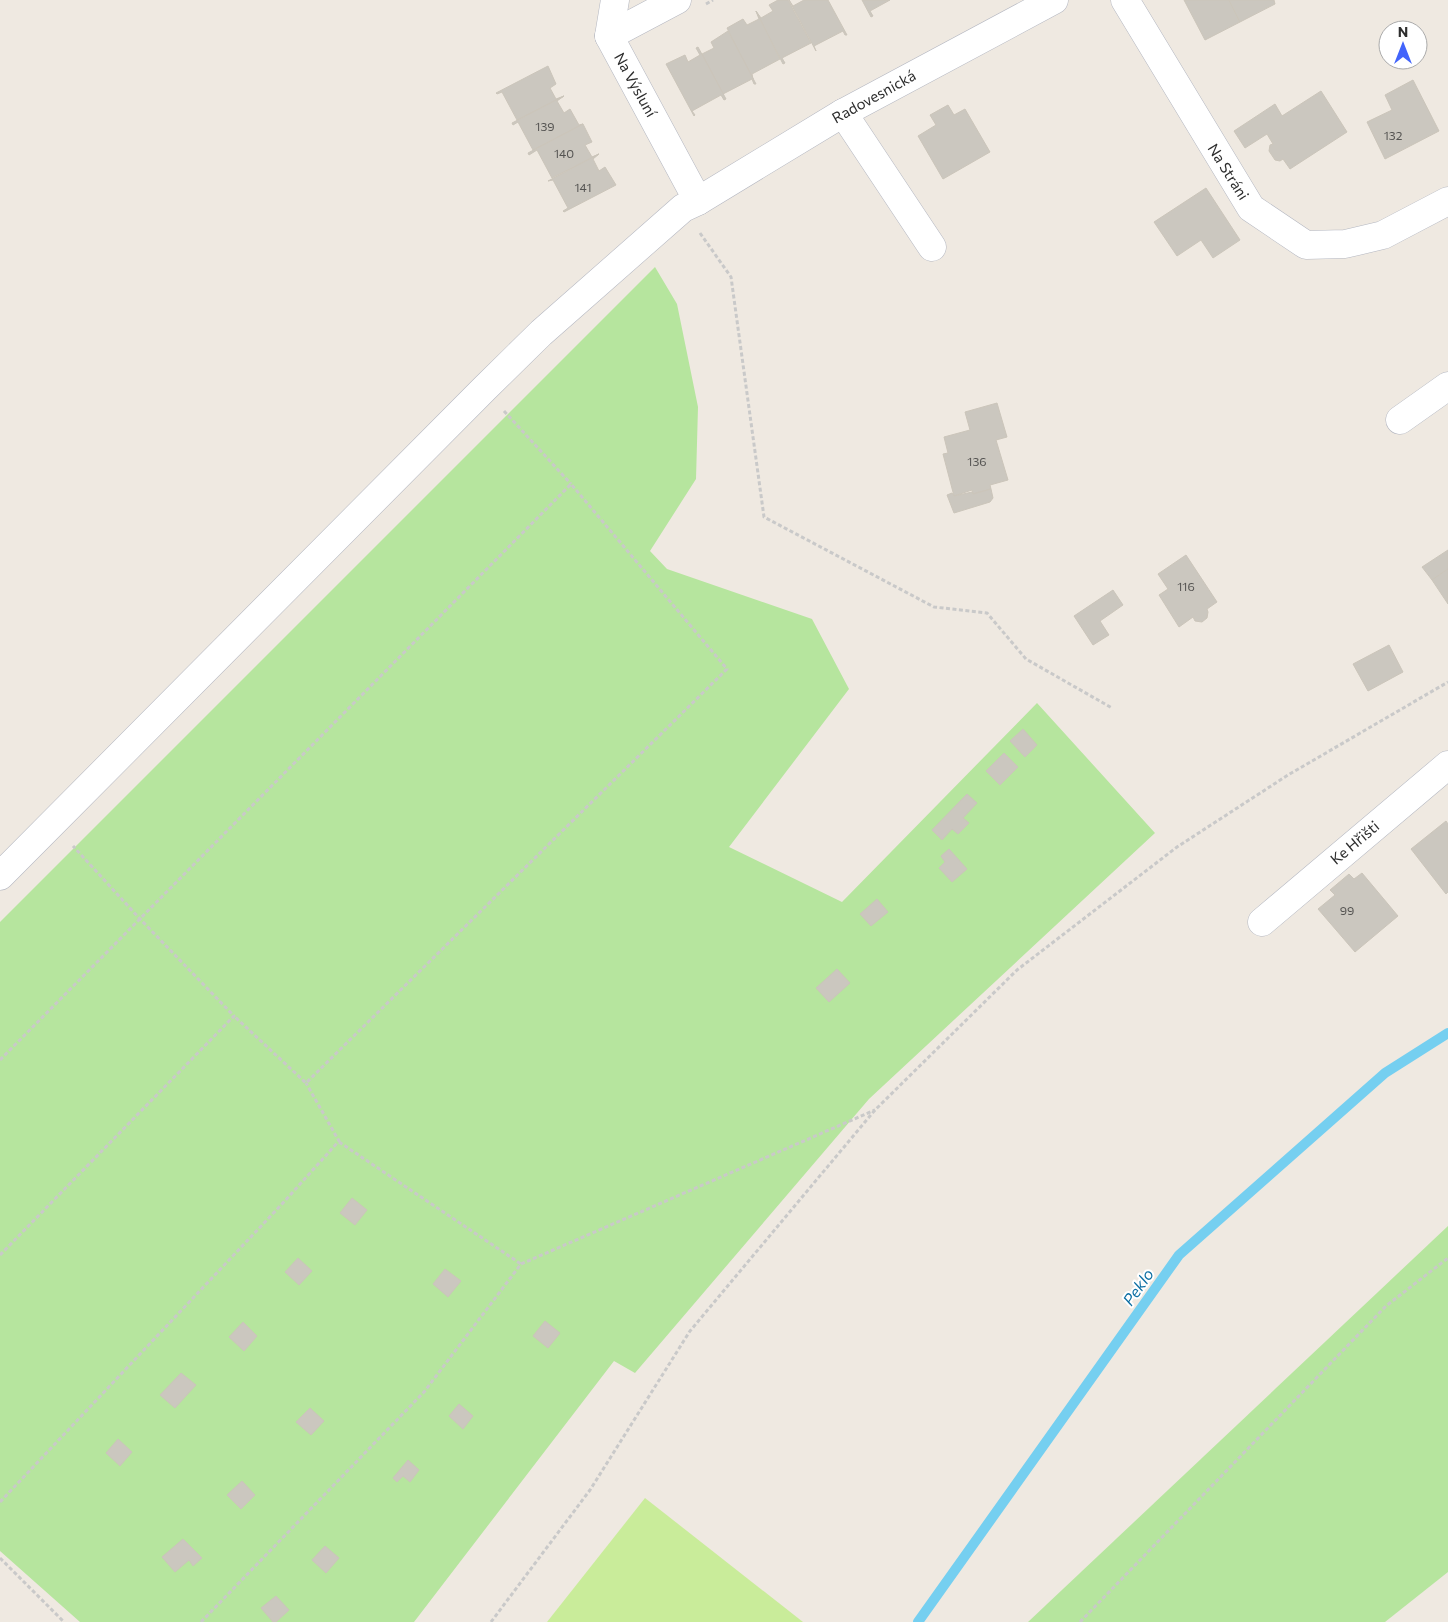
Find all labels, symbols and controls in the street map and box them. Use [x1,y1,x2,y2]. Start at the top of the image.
north arrow [1378,20,1428,70]
text: N [1398,23,1408,40]
street label: Na Výsluní [611,49,662,121]
street label: Radovesnická [828,66,919,127]
house number: 139 [535,119,555,133]
house number: 132 [1384,128,1403,142]
street label: Na Stráni [1205,140,1253,203]
house number: 140 [554,146,574,160]
house number: 141 [574,180,592,194]
house number: 136 [967,454,987,468]
house number: 116 [1177,579,1195,593]
street label: Ke Hřišti [1326,817,1382,868]
house number: 99 [1340,903,1354,917]
water label: Peklo [1118,1265,1157,1309]

